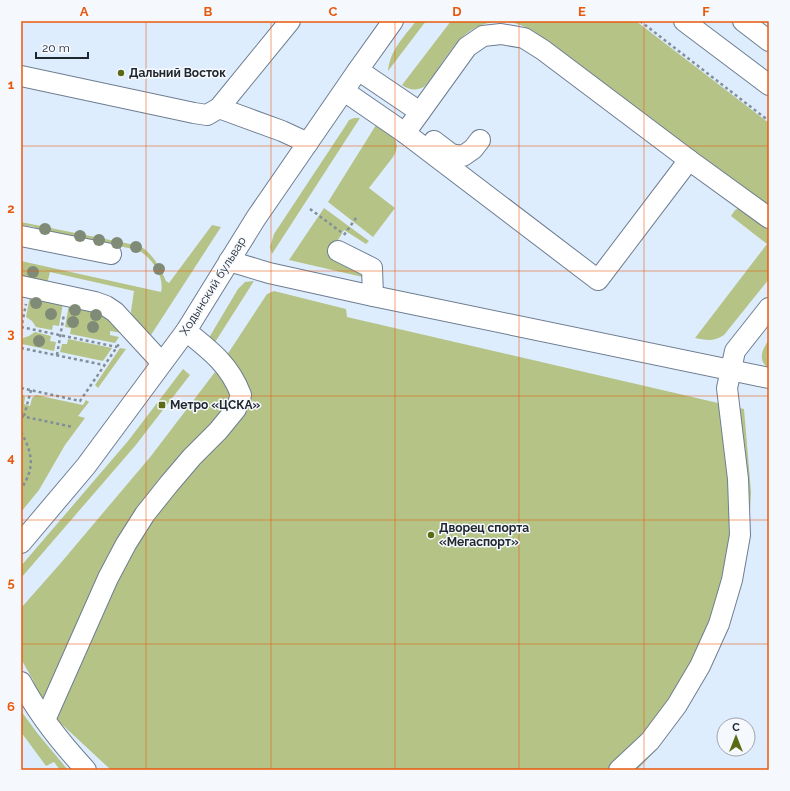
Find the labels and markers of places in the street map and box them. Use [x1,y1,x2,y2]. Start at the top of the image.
place label: Дальний Восток [129,66,226,80]
marker: Дальний Восток [116,68,126,78]
place label: Метро «ЦСКА» [170,398,261,412]
marker: Метро «ЦСКА» [157,400,167,410]
place label: Дворец спорта «Мегаспорт» [439,521,529,549]
marker: Дворец спорта «Мегаспорт» [426,530,436,540]

